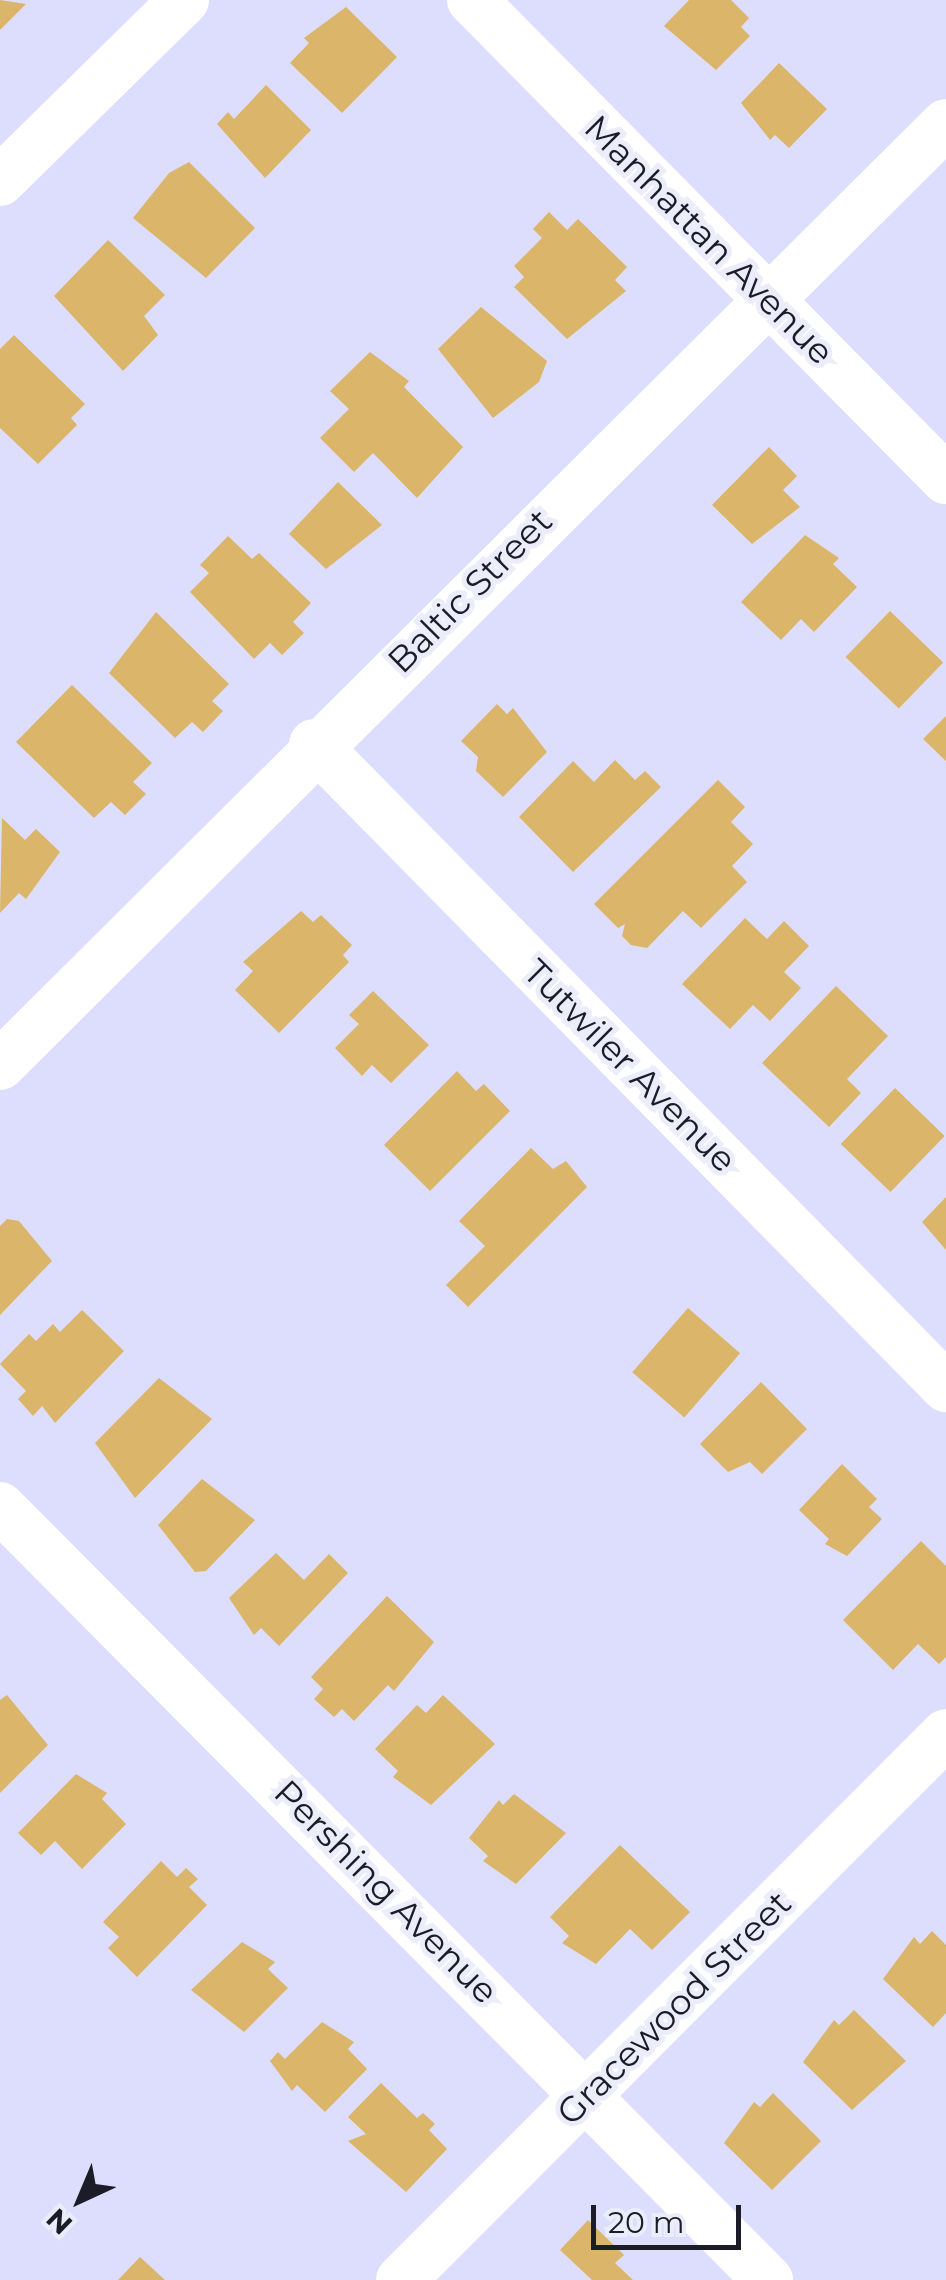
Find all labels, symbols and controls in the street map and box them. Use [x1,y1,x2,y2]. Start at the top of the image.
street label: Manhattan Avenue [576,107,842,373]
street label: Baltic Street [379,500,561,682]
street label: Tutwiler Avenue [515,951,745,1181]
street label: Pershing Avenue [266,1772,506,2012]
street label: Gracewood Street [548,1882,800,2134]
north arrow [30,2150,130,2250]
scale bar [596,2185,746,2247]
text: N [39,2201,79,2242]
text: 20 m [608,2204,685,2241]

